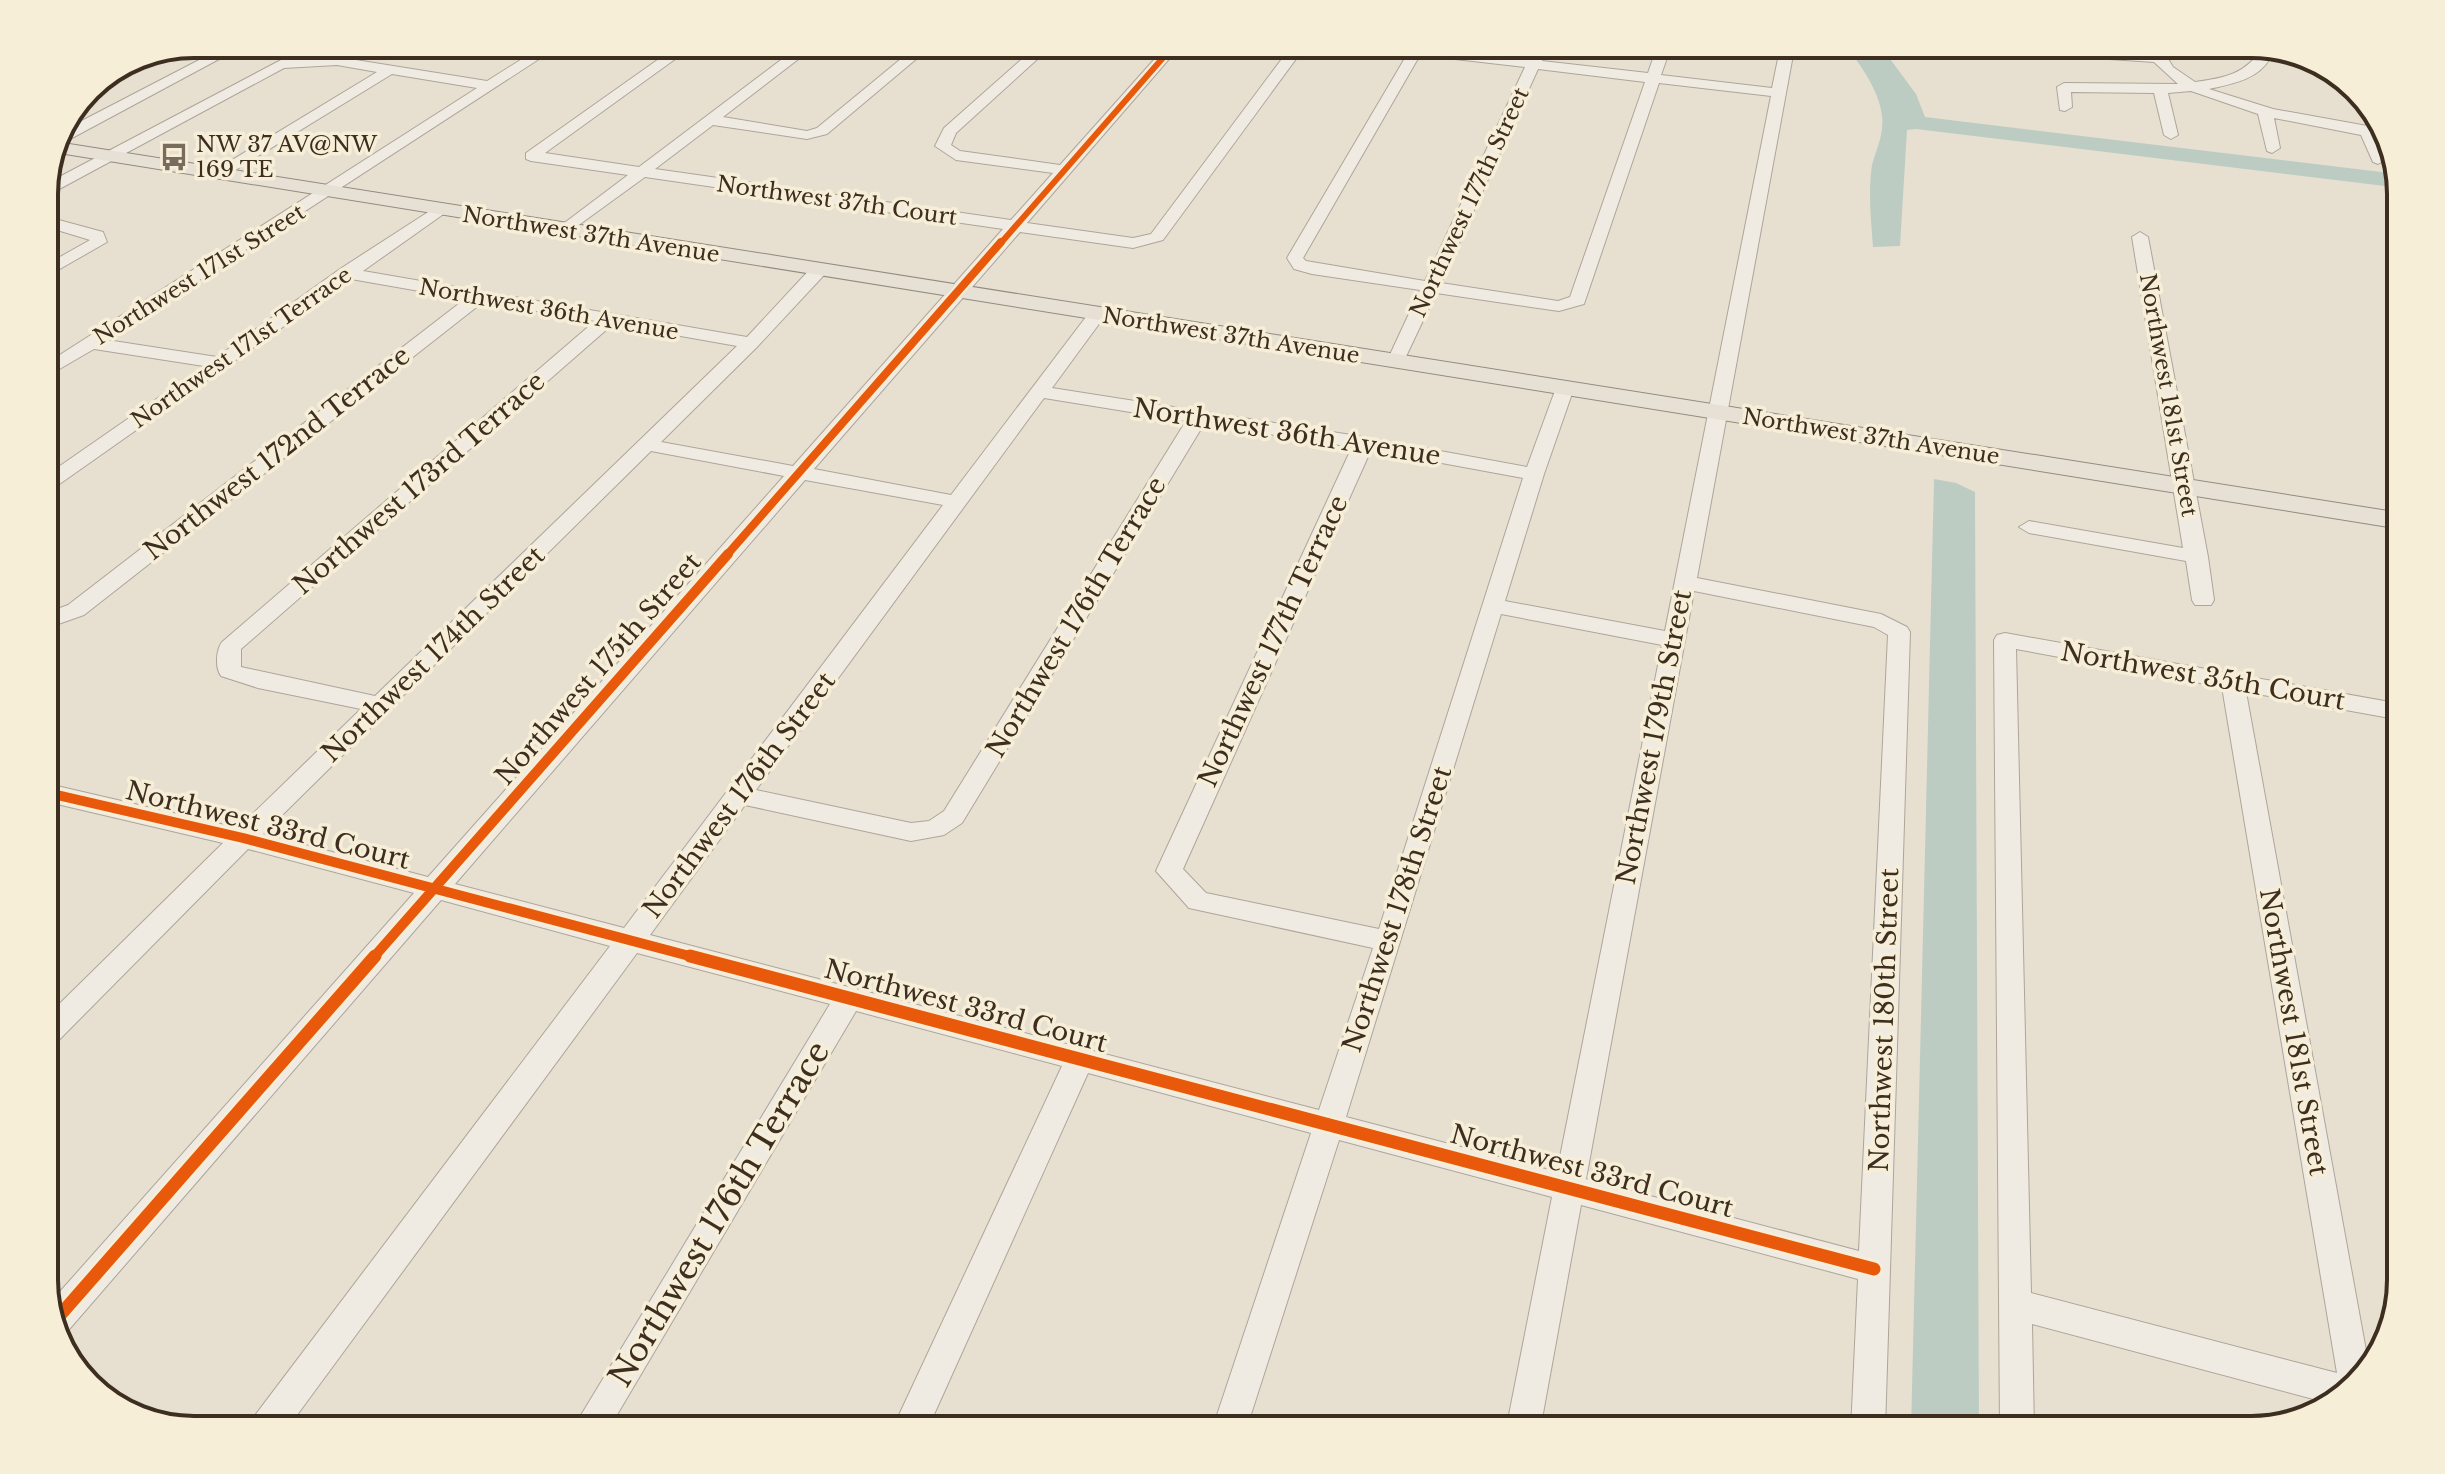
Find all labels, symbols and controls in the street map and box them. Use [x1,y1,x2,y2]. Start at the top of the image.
street label: Northwest 177th Street [1404,82,1535,321]
place label: NW 37 AV@NW 169 TE [196,131,378,183]
bus stop icon: NW 37 AV@NW 169 TE [159,142,189,172]
street label: Northwest 37th Court [715,170,960,231]
street label: Northwest 171st Street [89,198,311,351]
street label: Northwest 37th Avenue [460,201,721,268]
street label: Northwest 171st Terrace [126,261,357,434]
street label: Northwest 181st Street [2134,271,2203,519]
street label: Northwest 36th Avenue [417,273,681,346]
street label: Northwest 37th Avenue [1100,302,1361,369]
street label: Northwest 172nd Terrace [138,339,416,567]
street label: Northwest 173rd Terrace [287,365,551,601]
street label: Northwest 36th Avenue [1131,392,1443,472]
street label: Northwest 37th Avenue [1740,403,2001,470]
street label: Northwest 176th Terrace [979,471,1173,763]
street label: Northwest 177th Terrace [1191,490,1355,792]
street label: Northwest 174th Street [315,539,551,769]
street label: Northwest 175th Street [488,546,708,792]
street label: Northwest 179th Street [1610,587,1698,887]
street label: Northwest 35th Court [2058,635,2348,717]
street label: Northwest 176th Street [636,666,842,924]
street label: Northwest 178th Street [1336,762,1458,1056]
street label: Northwest 33rd Court [123,774,414,876]
street label: Northwest 180th Street [1863,867,1905,1173]
street label: Northwest 181st Street [2253,886,2335,1178]
street label: Northwest 33rd Court [821,953,1111,1059]
street label: Northwest 176th Terrace [600,1034,838,1394]
street label: Northwest 33rd Court [1447,1118,1737,1224]

